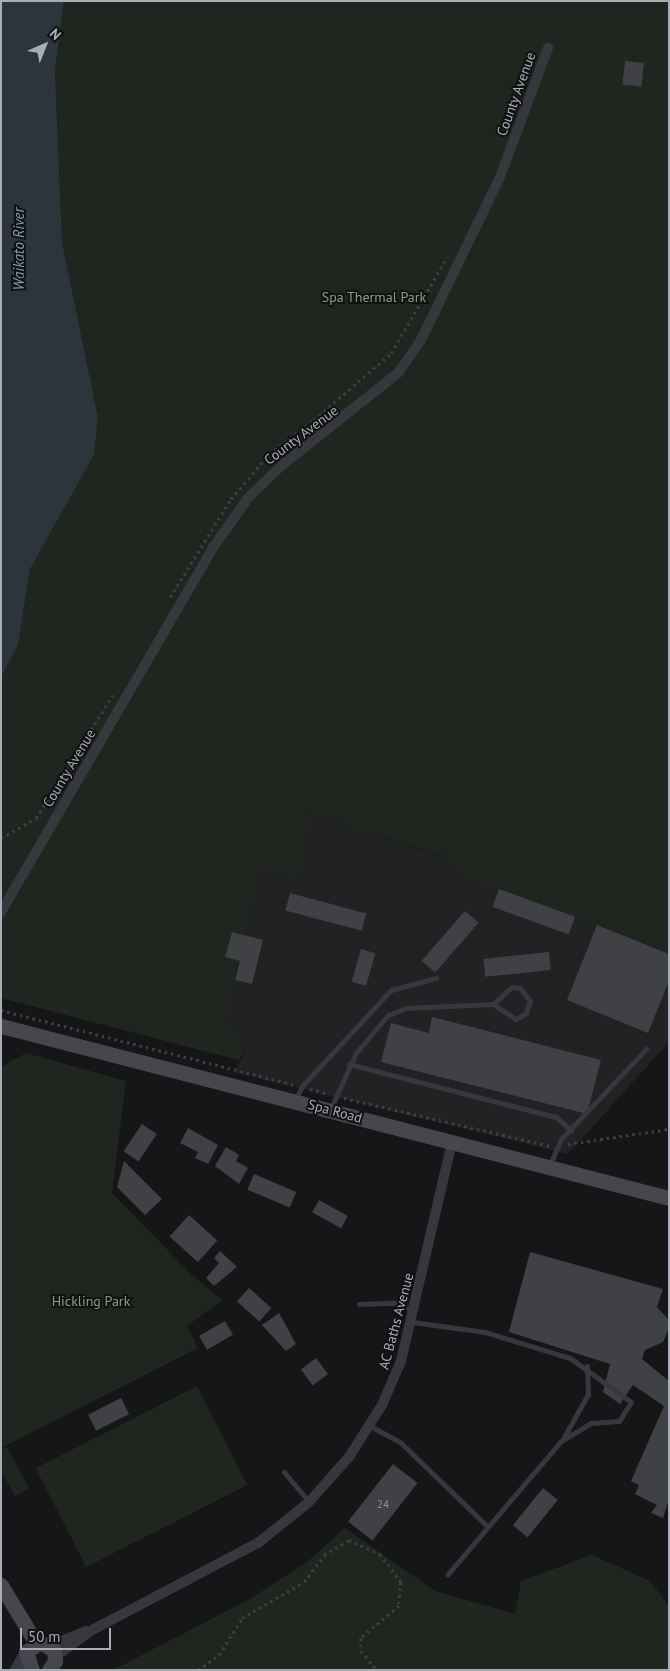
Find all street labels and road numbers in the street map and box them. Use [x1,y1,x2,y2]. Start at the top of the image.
street label: County Avenue [493,49,539,139]
street label: County Avenue [260,402,342,468]
street label: County Avenue [39,726,99,810]
street label: Spa Road [306,1096,364,1126]
street label: AC Baths Avenue [375,1270,417,1372]

